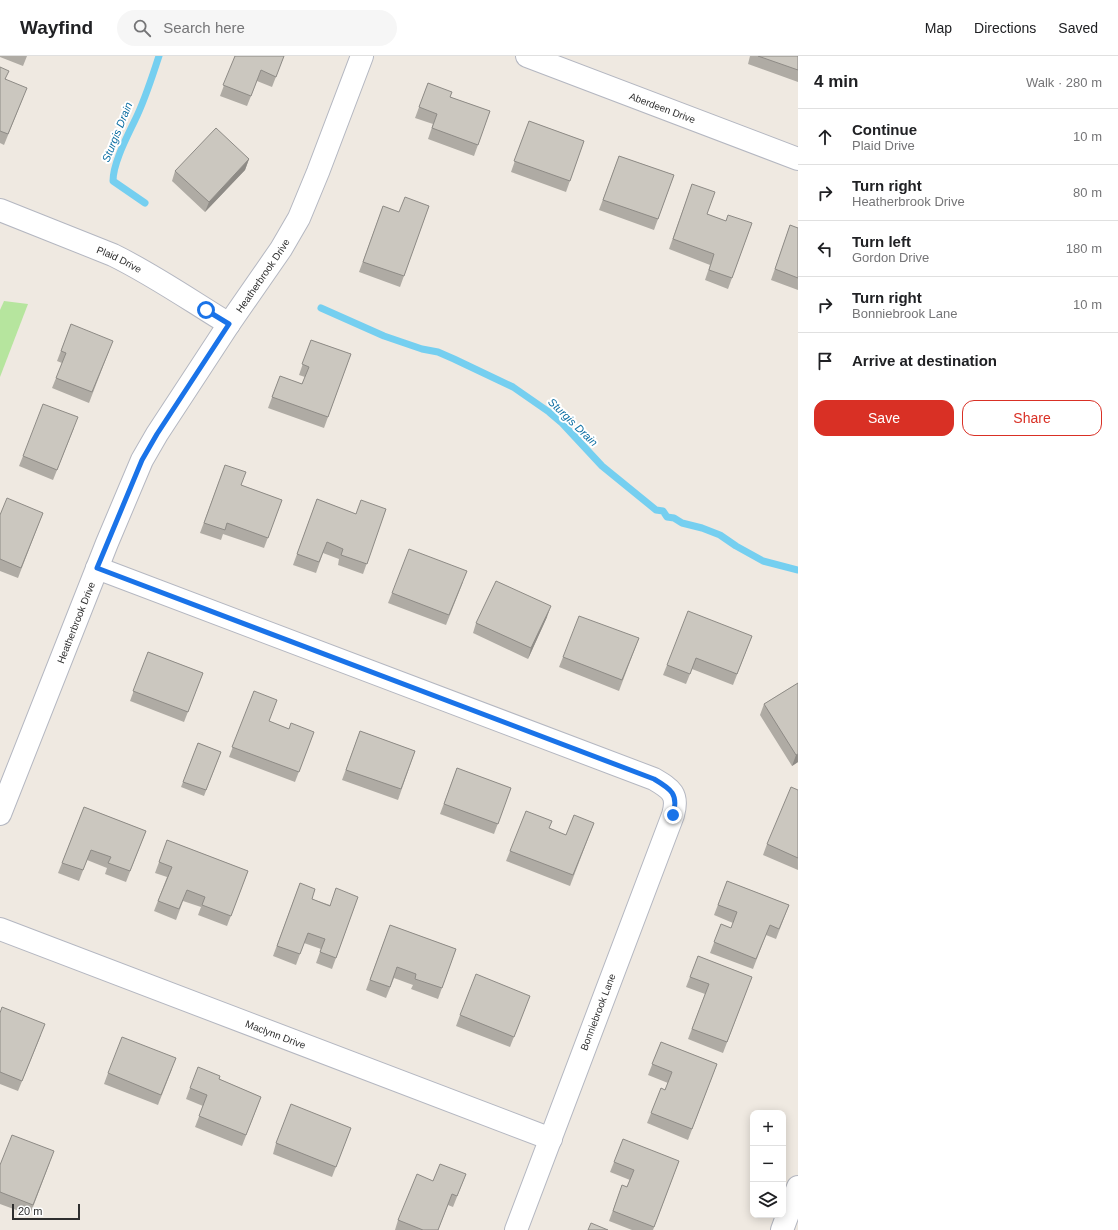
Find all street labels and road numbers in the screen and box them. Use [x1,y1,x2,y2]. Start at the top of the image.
street label: Aberdeen Drive [628,90,697,125]
street label: Heatherbrook Drive [233,236,292,314]
street label: Plaid Drive [95,244,144,275]
street label: Heatherbrook Drive [55,580,97,665]
street label: Bonniebrook Lane [578,972,618,1052]
street label: Maclynn Drive [244,1018,308,1051]

